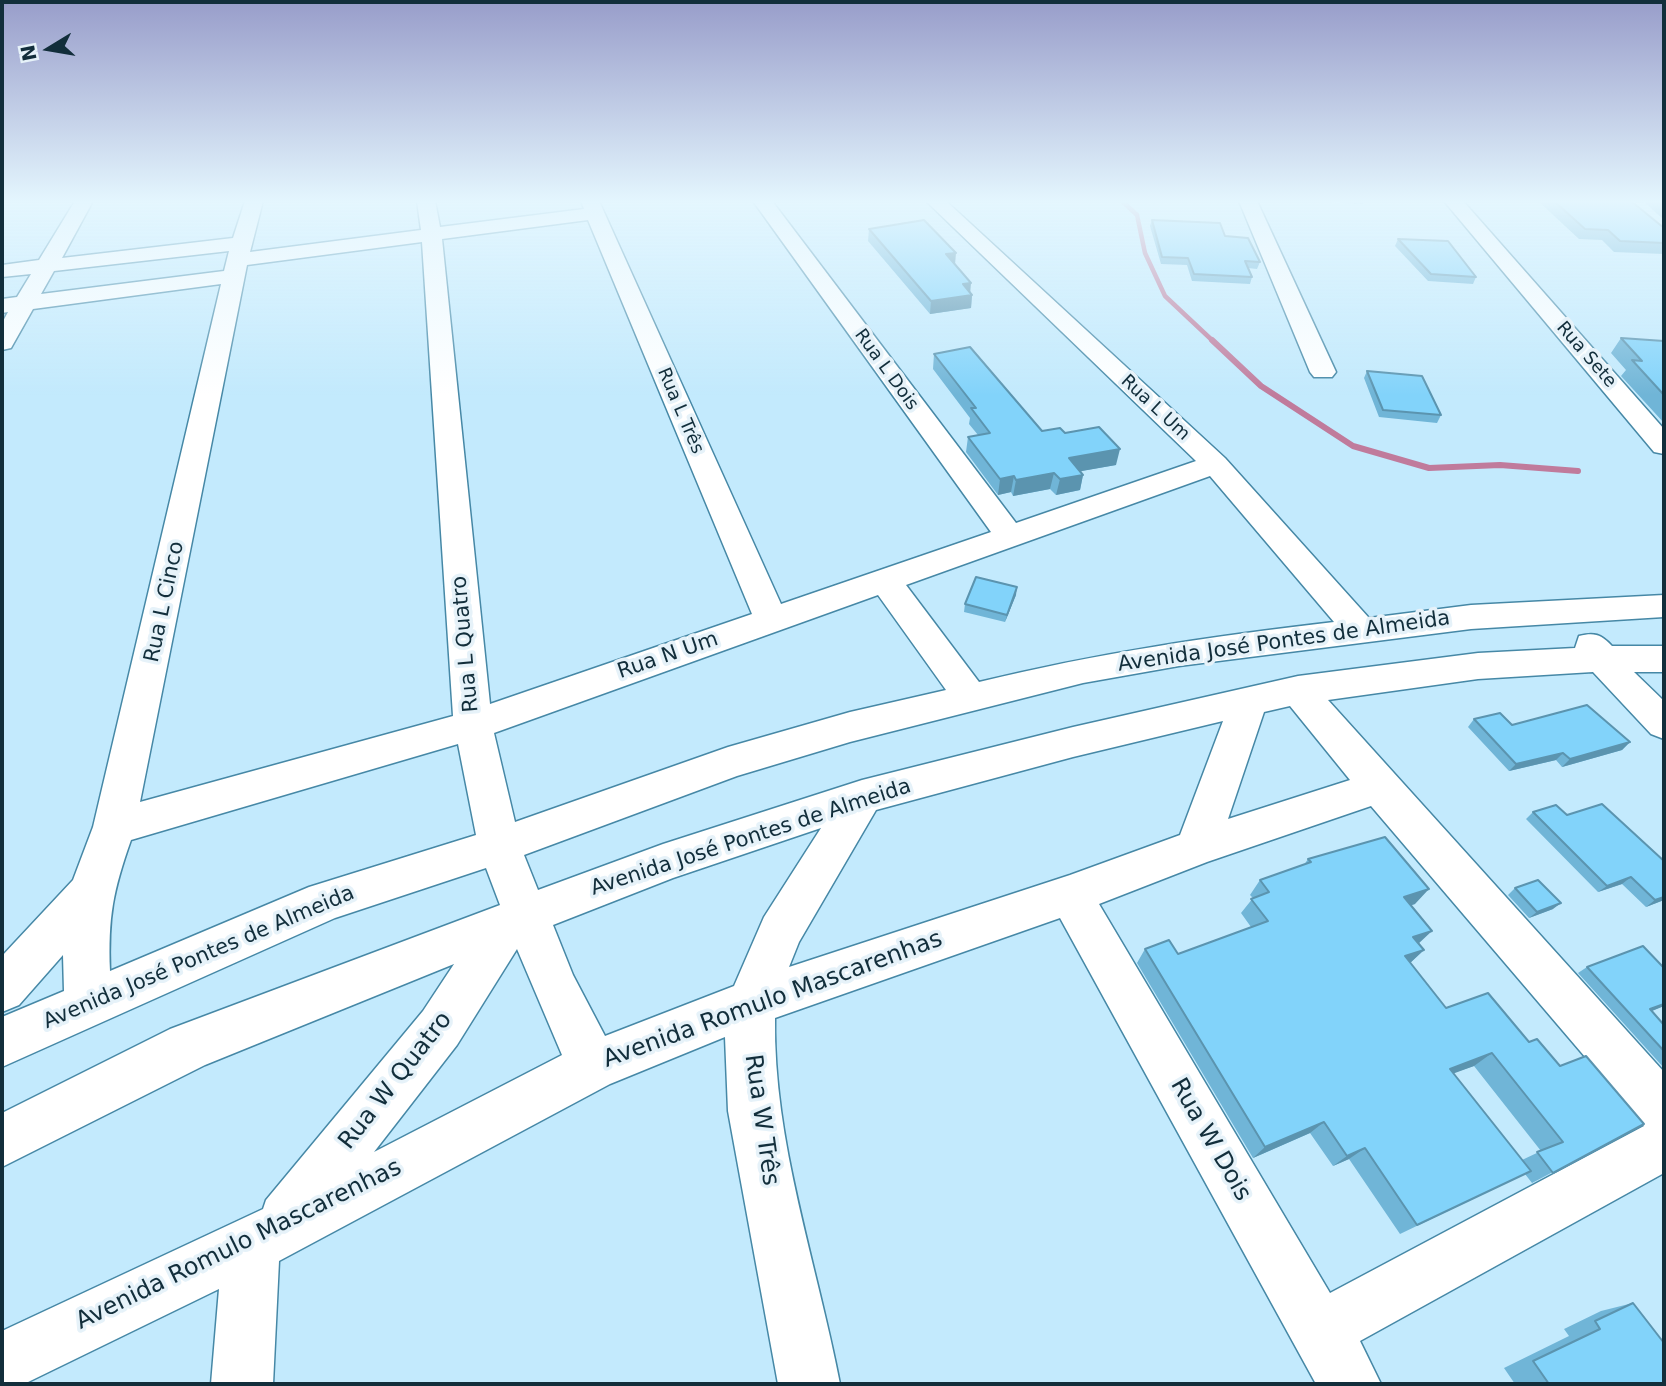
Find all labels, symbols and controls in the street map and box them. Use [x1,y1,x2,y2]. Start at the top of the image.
north arrow [14,14,84,84]
text: N [16,43,41,63]
street label: Rua Sete [1551,318,1621,392]
street label: Rua L Dois [849,325,923,415]
street label: Rua L Três [652,365,708,457]
street label: Rua L Um [1116,371,1194,445]
street label: Rua L Cinco [140,539,190,665]
street label: Rua L Quatro [447,575,485,713]
street label: Avenida José Pontes de Almeida [1116,606,1452,678]
street label: Rua N Um [614,627,722,685]
street label: Avenida José Pontes de Almeida [588,774,914,902]
street label: Avenida José Pontes de Almeida [40,881,358,1035]
street label: Avenida Romulo Mascarenhas [599,925,947,1075]
street label: Rua W Quatro [333,1006,459,1156]
street label: Rua W Três [738,1053,784,1187]
street label: Rua W Dois [1163,1074,1257,1206]
street label: Avenida Romulo Mascarenhas [71,1153,407,1337]

